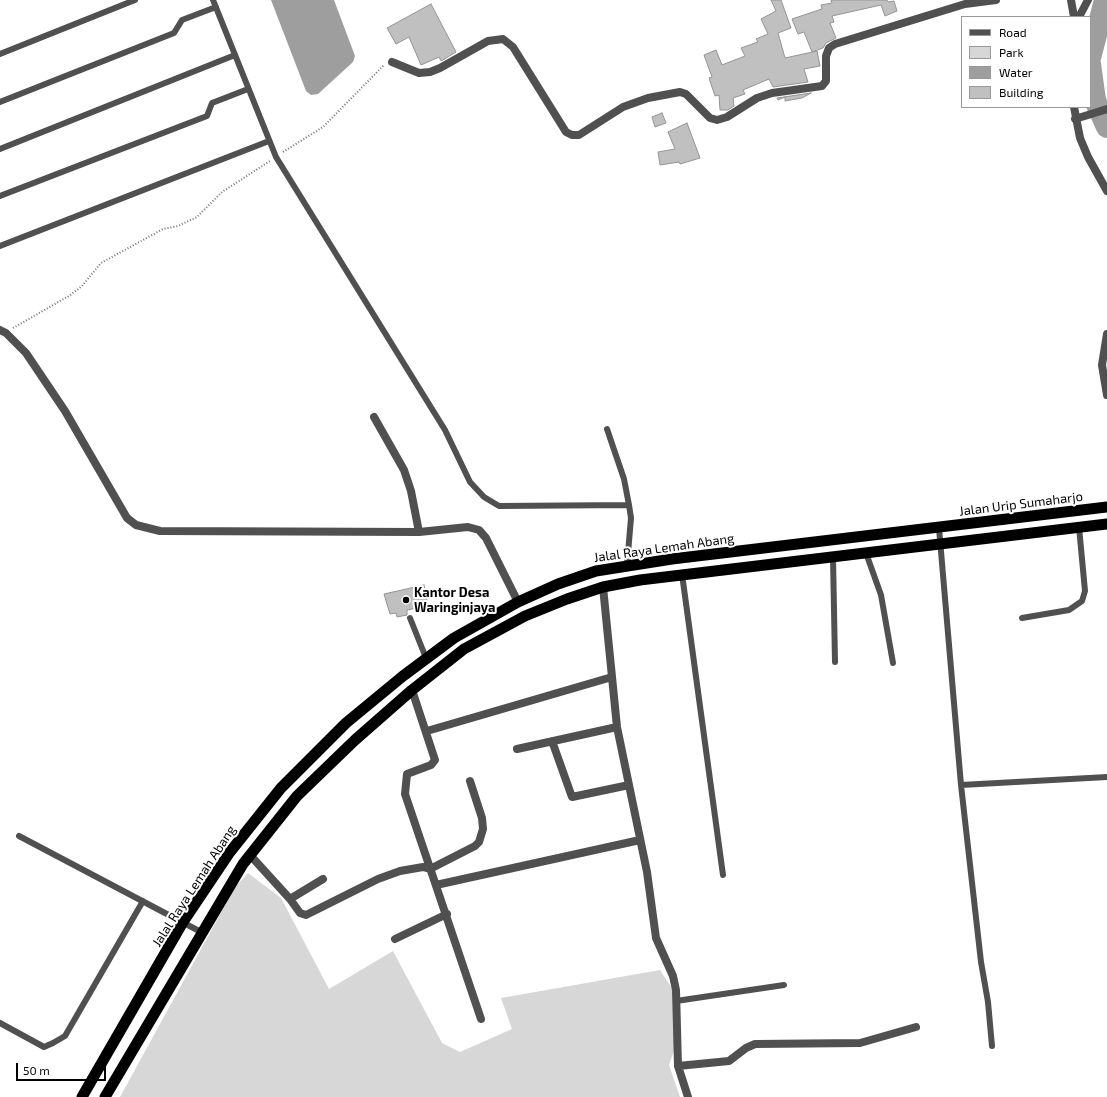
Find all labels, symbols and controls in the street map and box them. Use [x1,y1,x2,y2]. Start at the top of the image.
legend [961,16,1091,108]
text: Road [999,25,1027,39]
text: Park [999,45,1024,59]
text: Water [999,65,1033,79]
text: Building [999,85,1043,99]
street label: Jalan Urip Sumaharjo [958,489,1084,519]
street label: Jalal Raya Lemah Abang [593,530,735,566]
place label: Kantor Desa Waringinjaya [414,585,495,616]
marker: Kantor Desa Waringinjaya [401,595,411,605]
street label: Jalal Raya Lemah Abang [149,822,239,950]
scale bar [18,1055,108,1081]
text: 50 m [23,1063,50,1077]

